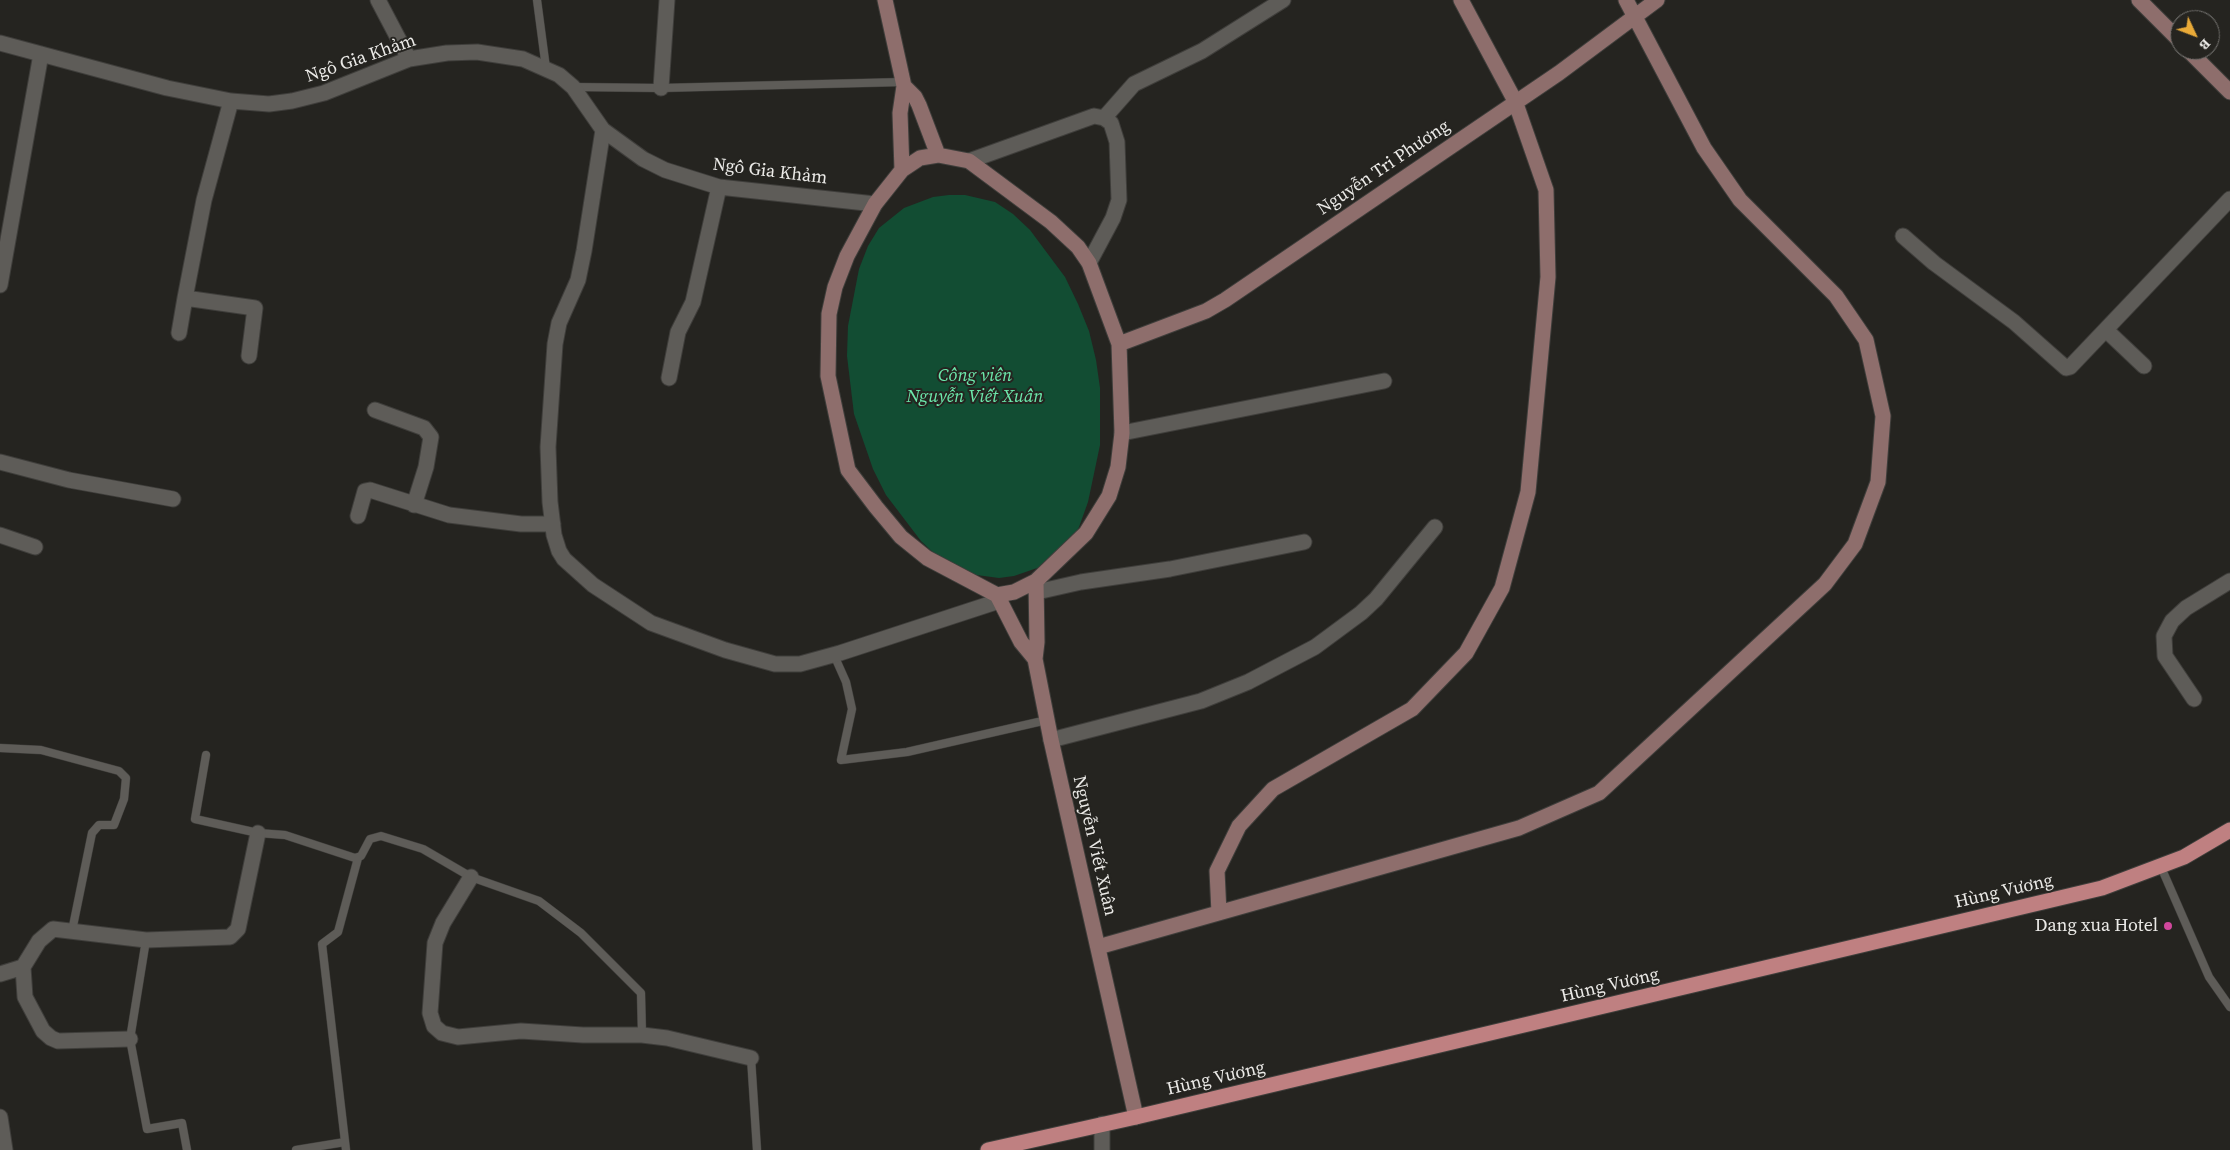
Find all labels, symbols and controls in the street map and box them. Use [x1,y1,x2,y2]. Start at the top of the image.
north arrow [2170,10,2220,60]
street label: Ngô Gia Khảm [303,30,419,88]
text: B [2195,34,2216,55]
street label: Nguyễn Tri Phương [1314,116,1454,220]
street label: Ngô Gia Khảm [712,154,828,190]
park label: Công viên Nguyễn Viết Xuân [907,365,1043,408]
street label: Nguyễn Viết Xuân [1067,774,1121,918]
street label: Hùng Vương [1953,870,2055,914]
place label: Dang xua Hotel [2035,915,2158,937]
marker: Dang xua Hotel [2162,920,2174,932]
street label: Hùng Vương [1559,964,1661,1008]
street label: Hùng Vương [1165,1057,1267,1101]

